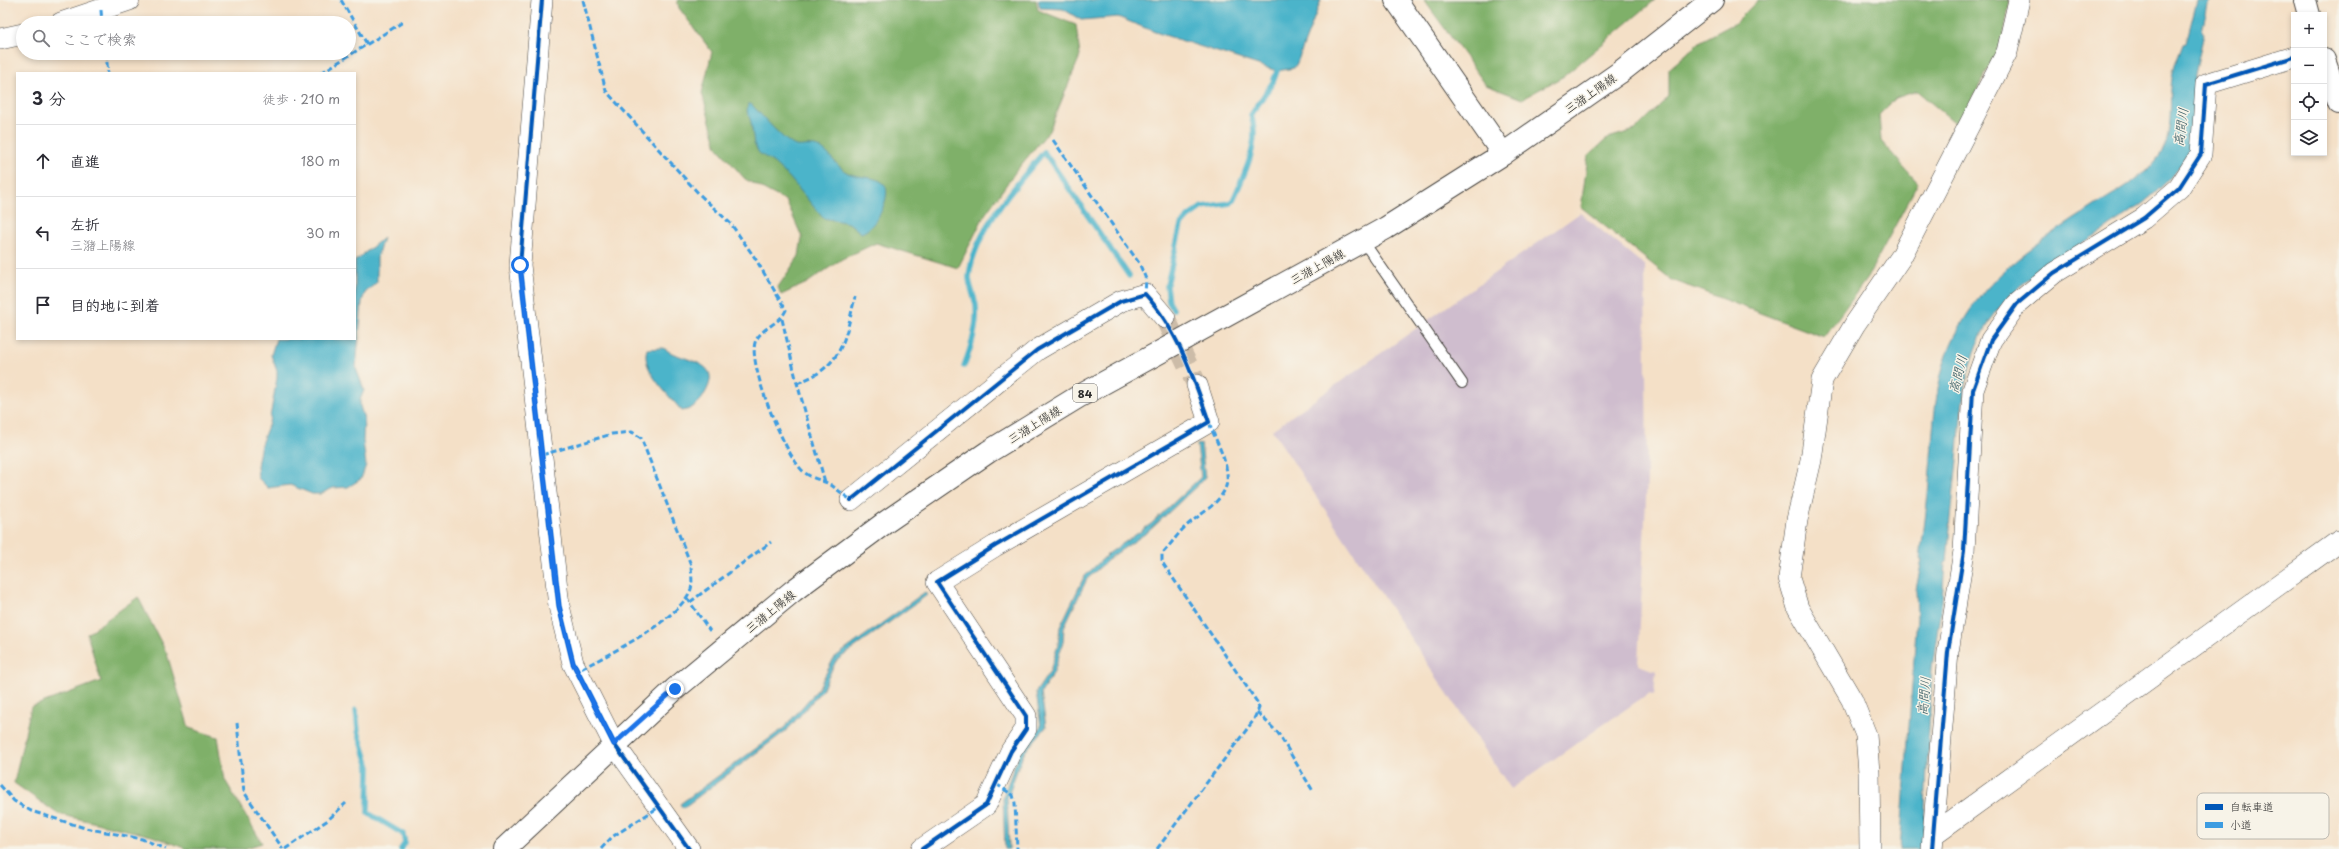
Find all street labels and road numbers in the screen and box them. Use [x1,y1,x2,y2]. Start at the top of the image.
street label: 三潴上陽線 [1560,68,1620,118]
street label: 三潴上陽線 [1286,244,1348,288]
road number: 84 [1073,384,1097,402]
street label: 三潴上陽線 [1004,400,1064,448]
street label: 三潴上陽線 [741,585,799,637]

